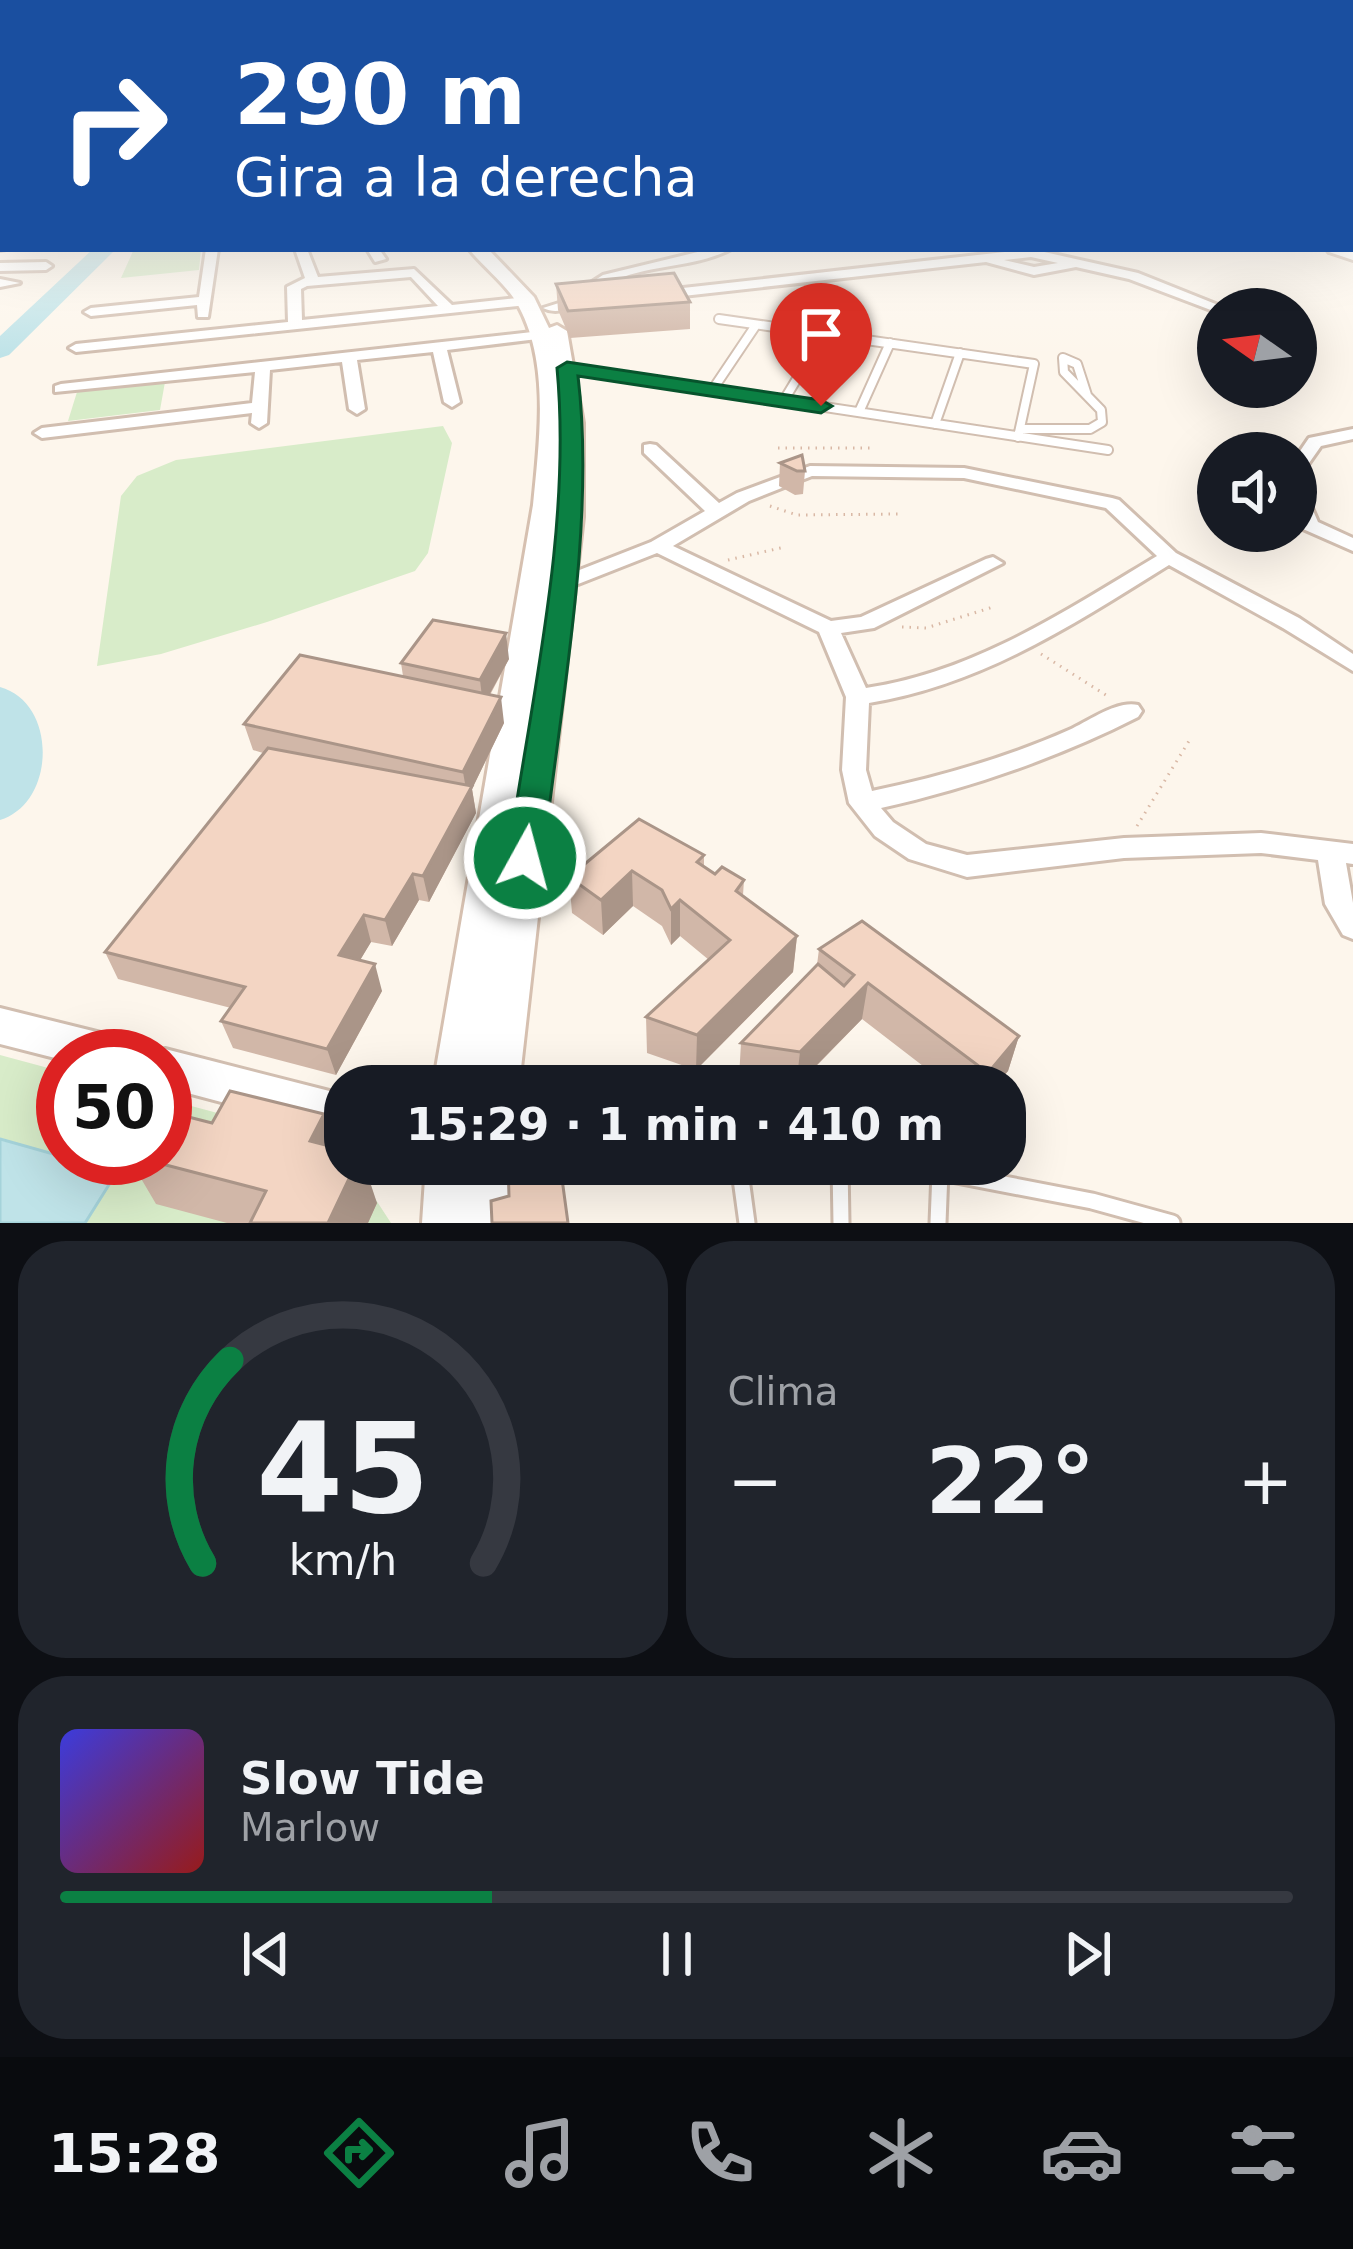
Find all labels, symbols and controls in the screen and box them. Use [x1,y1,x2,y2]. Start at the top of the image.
text: 290 m [234,46,526,144]
icon: right [36,48,192,204]
text: Gira a la derecha [234,146,698,209]
pin [770,283,872,406]
north arrow [1197,288,1317,408]
map controls [1197,288,1317,552]
icon: arrive [788,301,854,367]
button: sound [1197,432,1317,552]
position arrow [462,795,588,921]
speed limit sign: 50 [36,1029,192,1185]
text: 15:29 · 1 min · 410 m [406,1098,944,1151]
text: Clima [728,1369,838,1414]
text: 45 [256,1396,430,1541]
text: 22° [925,1429,1095,1534]
text: − [728,1443,783,1520]
text: + [1238,1443,1293,1520]
text: km/h [289,1534,397,1584]
text: Slow Tide [240,1752,485,1805]
text: Marlow [240,1805,380,1850]
icon: previous [233,1921,299,1987]
icon: pause [644,1921,710,1987]
icon: next [1055,1921,1121,1987]
icon: directions [317,2111,401,2195]
icon: music [498,2111,582,2195]
icon: phone [678,2111,762,2195]
icon: climate [859,2111,943,2195]
icon: car [1040,2111,1124,2195]
icon: filters [1221,2111,1305,2195]
text: 15:28 [48,2122,220,2185]

